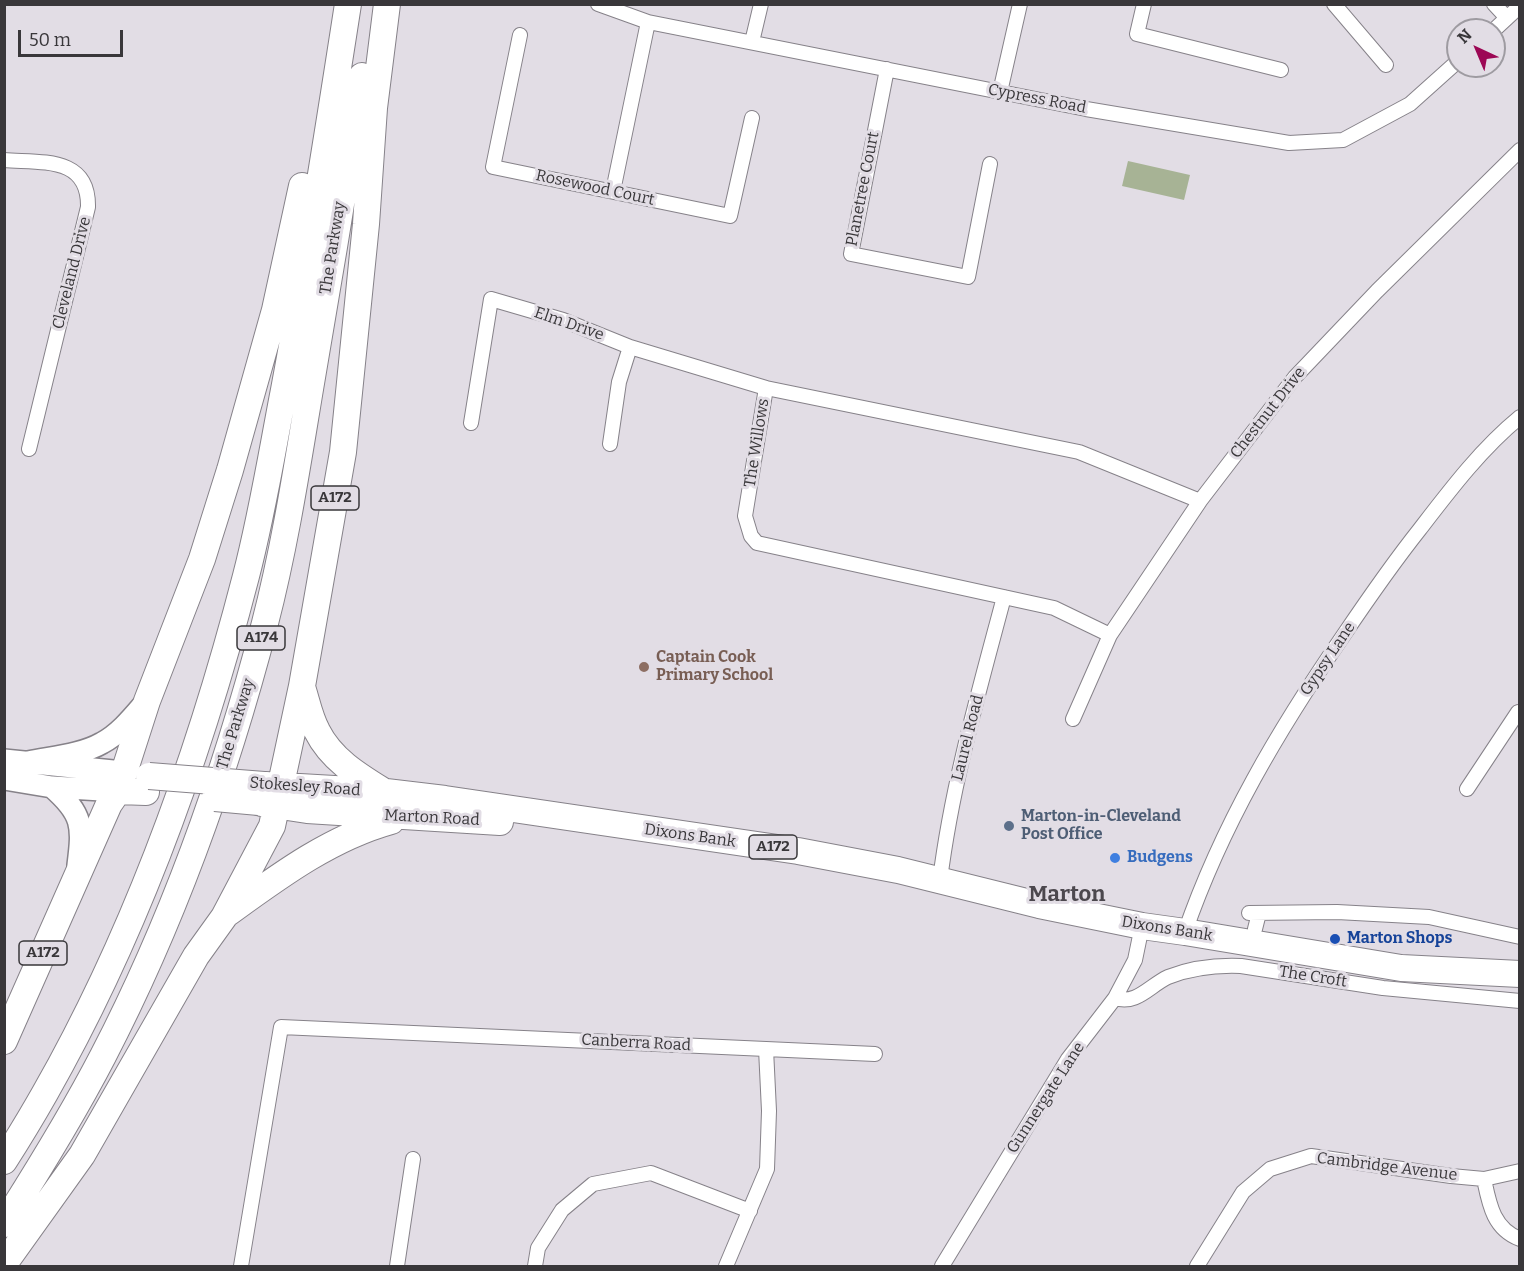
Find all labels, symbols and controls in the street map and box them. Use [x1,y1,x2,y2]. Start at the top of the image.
scale bar [21,18,126,56]
north arrow [1446,18,1506,78]
text: N [1453,25,1476,47]
text: 50 m [29,29,71,51]
street label: Cypress Road [986,80,1088,118]
street label: Planetree Court [842,130,884,248]
street label: Rosewood Court [534,166,656,210]
street label: The Parkway [316,200,350,296]
street label: Cleveland Drive [49,215,95,331]
street label: Elm Drive [532,303,606,345]
street label: Chestnut Drive [1226,364,1310,462]
street label: The Willows [741,397,773,489]
road number: A172 [311,486,359,510]
street label: Gypsy Lane [1296,619,1360,699]
road number: A174 [237,626,285,650]
place label: Captain Cook Primary School [656,648,773,686]
marker: Captain Cook Primary School [637,660,651,674]
street label: The Parkway [213,676,259,772]
street label: Laurel Road [948,693,988,783]
street label: Stokesley Road [249,774,361,800]
street label: Marton Road [384,806,480,830]
place label: Marton-in-Cleveland Post Office [1021,807,1181,845]
marker: Marton-in-Cleveland Post Office [1002,819,1016,833]
street label: Dixons Bank [643,820,737,852]
road number: A172 [749,835,797,859]
place label: Budgens [1127,848,1193,868]
marker: Budgens [1108,851,1122,865]
district label: Marton [1029,882,1105,908]
street label: Dixons Bank [1120,912,1214,946]
place label: Marton Shops [1347,929,1452,949]
marker: Marton Shops [1328,932,1342,946]
road number: A172 [19,941,67,965]
street label: The Croft [1278,962,1348,992]
street label: Canberra Road [581,1031,691,1055]
street label: Gunnergate Lane [1003,1039,1089,1157]
street label: Cambridge Avenue [1316,1149,1458,1185]

